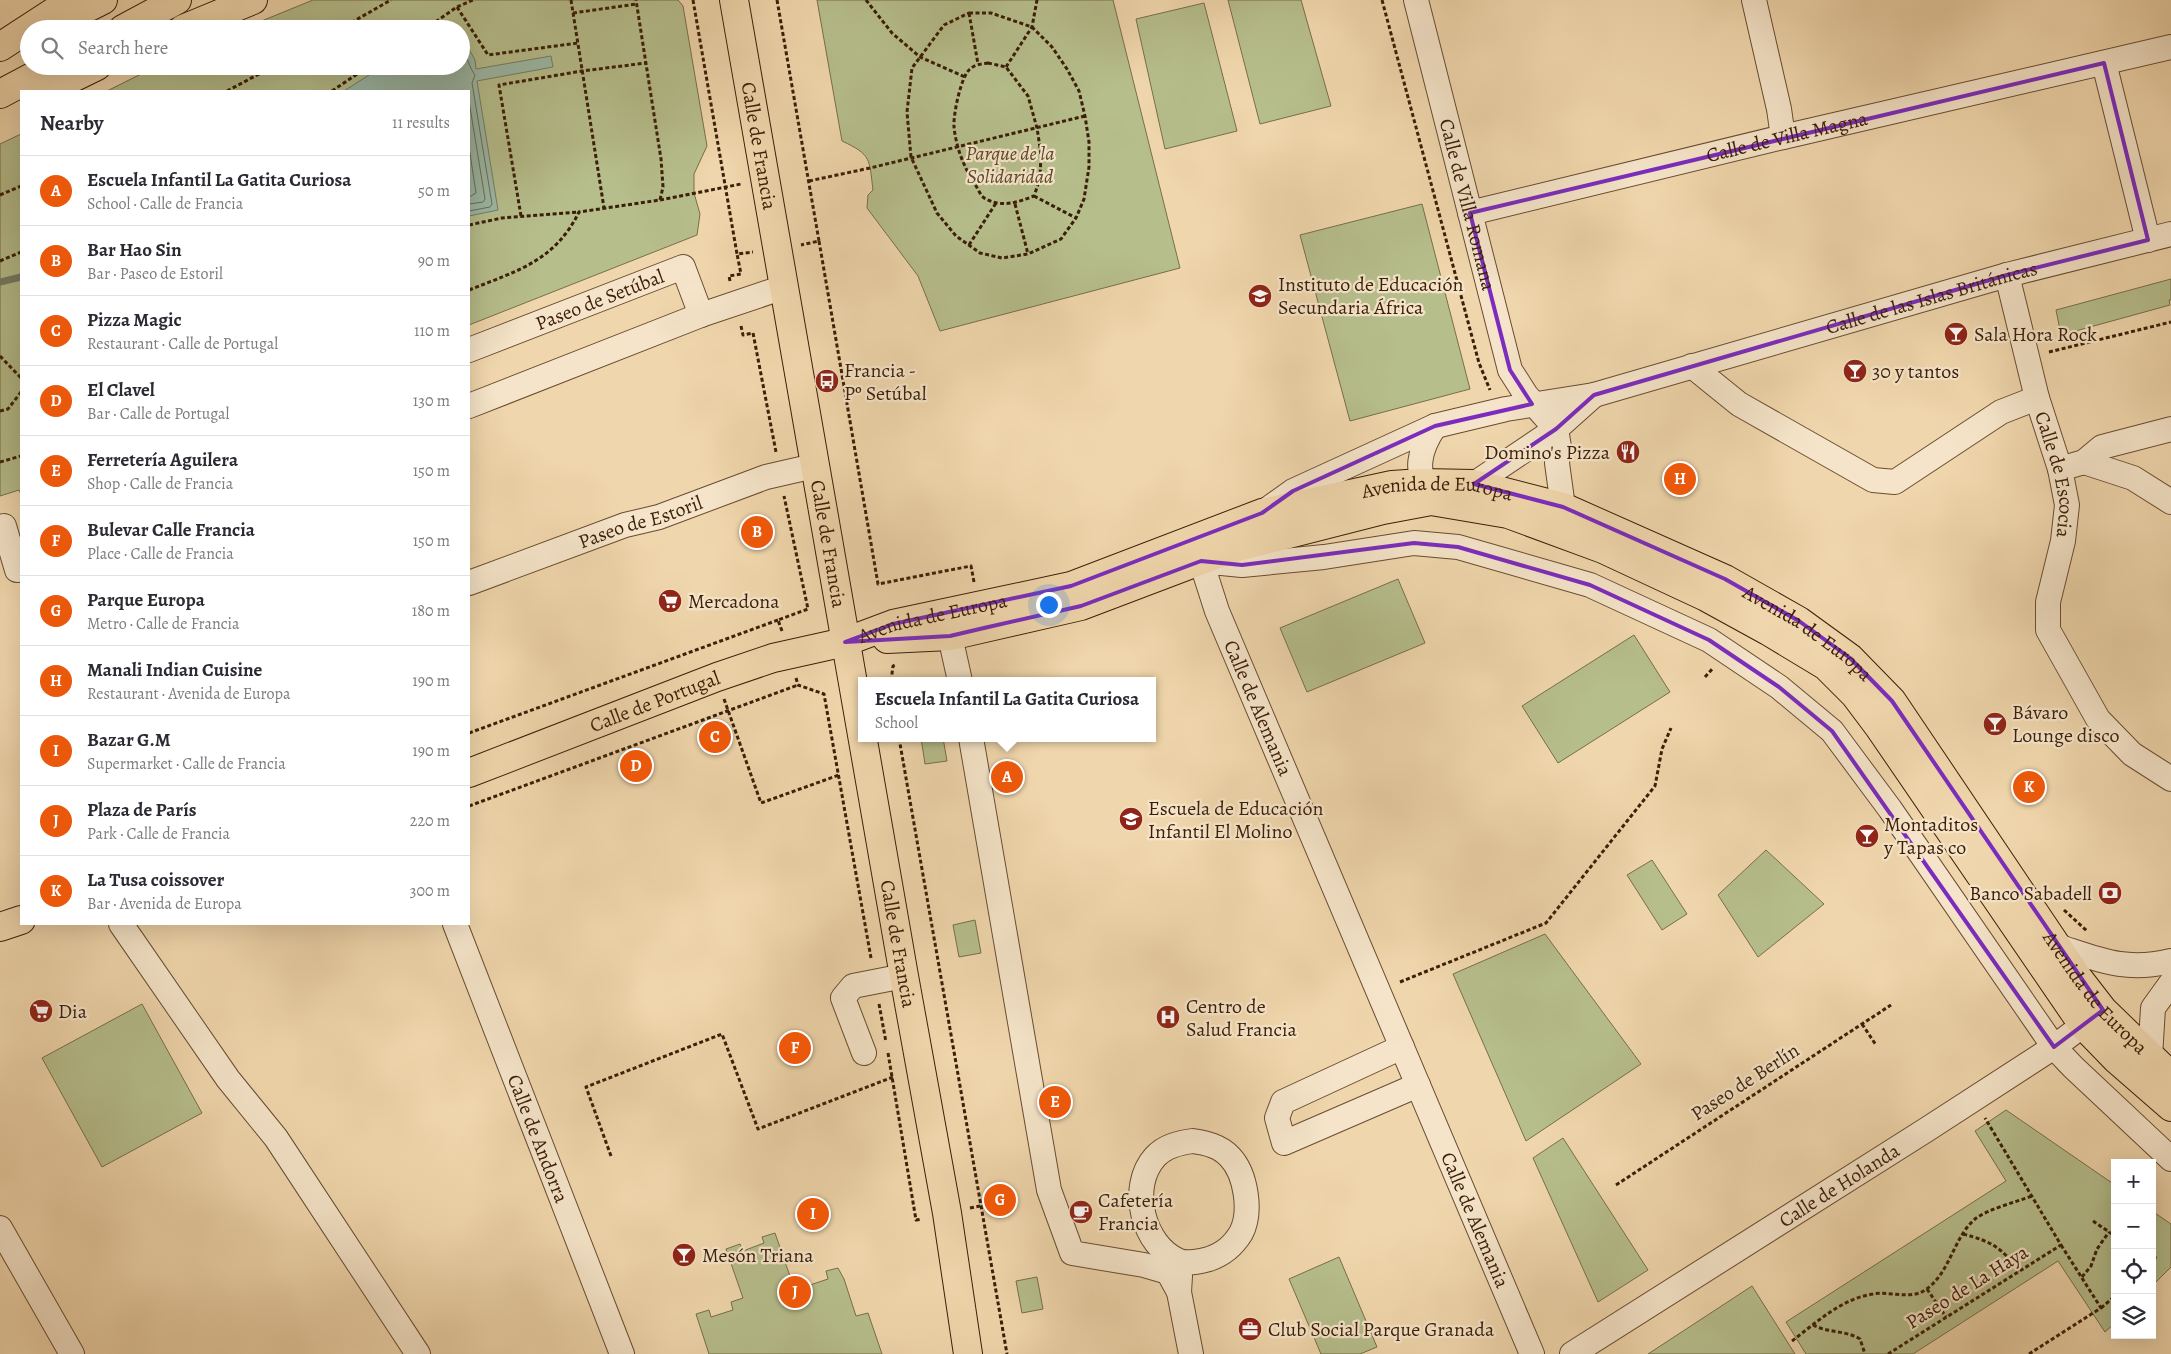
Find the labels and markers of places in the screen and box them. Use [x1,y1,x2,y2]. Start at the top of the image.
place label: Instituto de Educación Secundaria África [1278,271,1463,321]
school or university icon: Instituto de Educación Secundaria África [1247,283,1273,309]
bar icon: Sala Hora Rock [1943,321,1969,347]
place label: Sala Hora Rock [1974,321,2097,348]
place label: Francia - Pº Setúbal [844,357,927,407]
bar icon: 30 y tantos [1842,358,1868,384]
place label: 30 y tantos [1872,358,1959,385]
bus stop icon: Francia - Pº Setúbal [814,368,840,394]
place label: Domino's Pizza [1484,439,1611,466]
restaurant icon: Domino's Pizza [1615,439,1641,465]
pin: H [1664,460,1696,498]
pin: B [741,513,773,551]
supermarket icon: Mercadona [657,588,683,614]
place label: Mercadona [688,588,780,615]
place label: Bávaro Lounge disco [2012,699,2119,749]
bar icon: Bávaro Lounge disco [1982,711,2008,737]
pin: C [699,718,731,756]
pin: D [620,747,652,785]
pin: A [991,758,1023,796]
pin: K [2013,768,2045,806]
place label: Escuela de Educación Infantil El Molino [1148,795,1323,845]
school or university icon: Escuela de Educación Infantil El Molino [1118,806,1144,832]
place label: Montaditos y Tapas co [1883,811,1978,861]
bar icon: Montaditos y Tapas co [1854,823,1880,849]
place label: Banco Sabadell [1969,880,2092,907]
bank icon: Banco Sabadell [2097,880,2123,906]
place label: Centro de Salud Francia [1186,993,1298,1043]
supermarket icon: Dia [28,998,54,1024]
place label: Dia [58,998,88,1025]
hospital icon: Centro de Salud Francia [1155,1004,1181,1030]
pin: F [779,1029,811,1067]
pin: E [1039,1083,1071,1121]
pin: G [984,1181,1016,1219]
place label: Cafetería Francia [1098,1187,1174,1237]
pin: I [797,1195,829,1233]
cafe icon: Cafetería Francia [1068,1199,1094,1225]
bar icon: Mesón Triana [671,1242,697,1268]
place label: Mesón Triana [702,1242,814,1269]
pin: J [779,1273,811,1311]
office icon: Club Social Parque Granada [1237,1316,1263,1342]
place label: Club Social Parque Granada [1268,1316,1495,1343]

